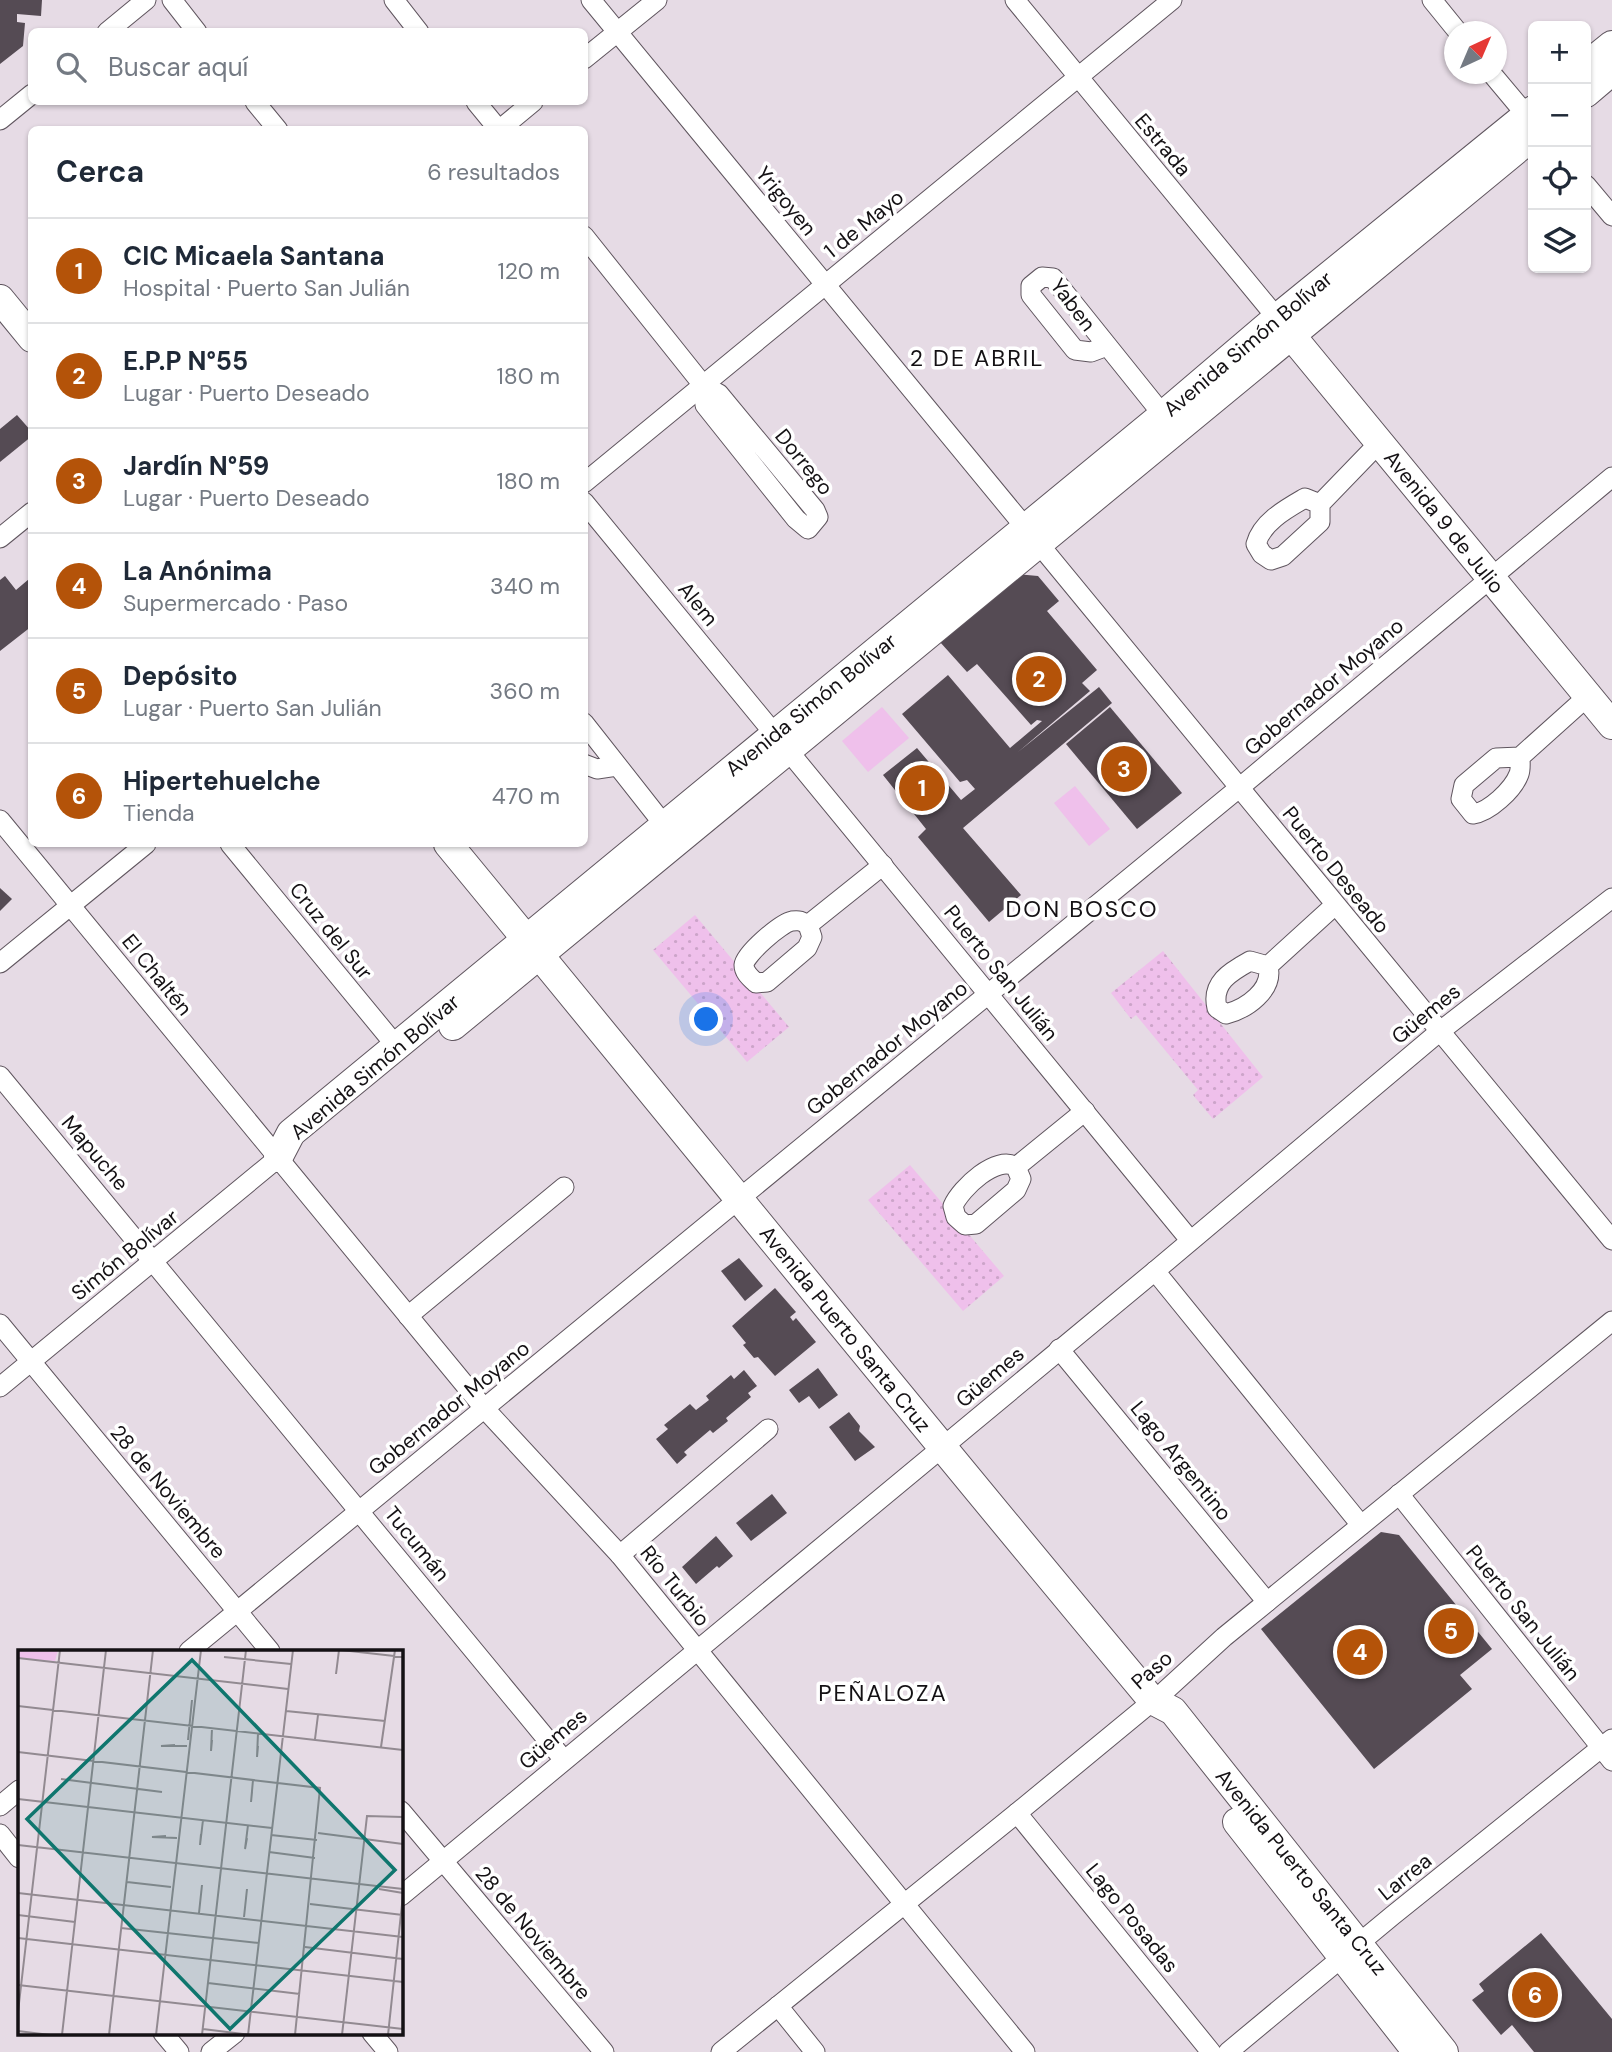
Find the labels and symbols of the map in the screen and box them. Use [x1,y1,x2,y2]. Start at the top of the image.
north arrow [1444,21,1507,84]
street label: Estrada [1129,108,1197,182]
street label: Yrigoyen [749,160,823,242]
street label: 1 de Mayo [818,183,910,265]
street label: Avenida Simón Bolívar [1157,265,1339,423]
street label: Yaben [1044,273,1102,337]
district label: 2 DE ABRIL [910,343,1044,373]
street label: Dorrego [769,423,839,501]
street label: Avenida 9 de Julio [1377,444,1511,600]
street label: Alem [672,576,724,632]
street label: Gobernador Moyano [1238,612,1410,762]
street label: Avenida Simón Bolívar [719,627,903,783]
pin: 2 [1016,653,1062,705]
pin: 3 [1101,743,1147,795]
pin: 1 [899,762,945,814]
street label: Puerto Deseado [1276,801,1396,939]
street label: Cruz del Sur [283,877,379,986]
district label: DON BOSCO [1006,894,1158,924]
street label: Puerto San Julián [938,899,1064,1047]
street label: El Chaltén [116,928,198,1022]
street label: Gobernador Moyano [801,974,973,1122]
street label: Güemes [1386,978,1466,1050]
street label: Avenida Simón Bolívar [284,988,466,1146]
your location [689,1002,723,1036]
street label: Mapuche [55,1109,135,1197]
street label: Simón Bolívar [66,1203,185,1307]
street label: Avenida Puerto Santa Cruz [753,1220,937,1438]
street label: Gobernador Moyano [363,1334,535,1482]
street label: Güemes [950,1340,1030,1414]
street label: Lago Argentino [1124,1395,1238,1527]
street label: 28 de Noviembre [104,1419,232,1565]
street label: Tucumán [378,1501,456,1587]
street label: Puerto San Julián [1460,1539,1586,1687]
street label: Río Turbio [634,1540,716,1632]
pin: 5 [1428,1605,1474,1657]
pin: 4 [1337,1626,1383,1678]
street label: Paso [1125,1644,1179,1696]
inset map [18,1650,402,2035]
district label: PEÑALOZA [818,1678,948,1708]
street label: Güemes [513,1702,593,1776]
street label: Avenida Puerto Santa Cruz [1209,1763,1393,1981]
street label: Larrea [1372,1847,1438,1907]
street label: Lago Posadas [1079,1858,1185,1978]
street label: 28 de Noviembre [469,1860,597,2006]
pin: 6 [1512,1969,1558,2021]

